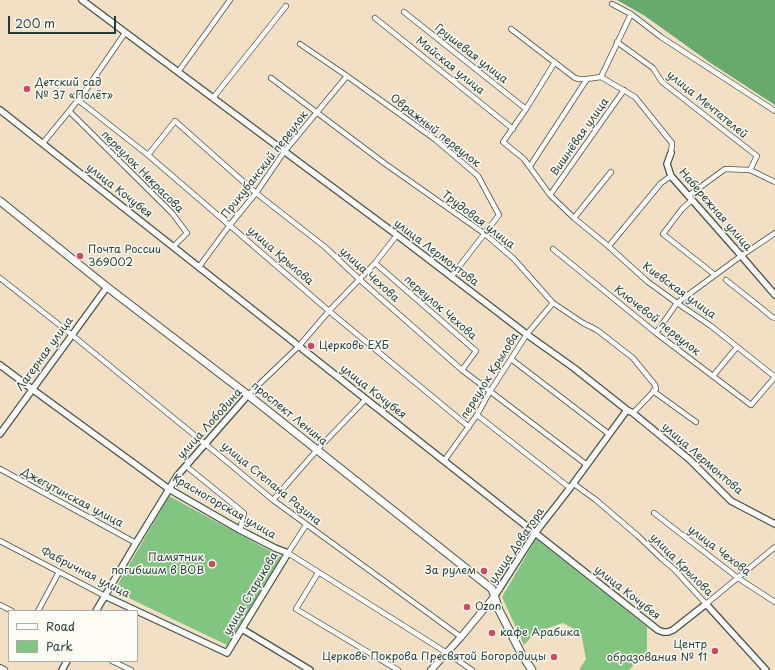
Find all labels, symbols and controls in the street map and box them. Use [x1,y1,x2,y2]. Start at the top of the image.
scale bar [10,8,118,34]
text: 200 m [15,14,55,32]
street label: Грушевая улица [432,21,510,87]
street label: Майская улица [413,34,487,98]
street label: улица Мечтателей [664,68,750,142]
place label: Детский сад № 37 «Полёт» [35,76,113,102]
marker: Детский сад № 37 «Полёт» [22,84,32,94]
street label: Овражный переулок [387,92,483,170]
street label: Вишнёвая улица [548,95,612,179]
street label: Прикубанский переулок [219,108,311,222]
street label: переулок Некрасова [98,128,186,216]
street label: улица Кочубея [83,161,155,221]
street label: Набережная улица [676,166,754,254]
street label: Трудовая улица [439,188,517,252]
street label: улица Лермонтова [391,217,481,289]
street label: улица Крылова [244,224,316,288]
place label: Почта России 369002 [88,243,161,269]
street label: улица Чехова [337,245,401,305]
marker: Почта России 369002 [75,251,85,261]
street label: Киевская улица [640,260,718,322]
street label: переулок Чехова [401,273,479,343]
street label: Ключевой переулок [611,283,703,359]
street label: Лагерная улица [14,314,76,394]
street label: переулок Крылова [458,330,522,422]
place label: Церковь ЕХБ [319,339,389,353]
marker: Церковь ЕХБ [306,341,316,351]
street label: улица Кочубея [337,362,409,422]
street label: проспект Ленина [248,379,330,449]
street label: улица Лободина [175,386,245,462]
street label: улица Лермонтова [659,420,745,498]
street label: улица Степана Разина [218,439,324,529]
street label: Джегутинская улица [19,465,125,531]
street label: Красногорская улица [170,472,278,542]
street label: улица Доватора [487,505,547,587]
street label: улица Чехова [685,523,753,579]
street label: улица Крылова [647,531,715,599]
street label: Фабричная улица [38,545,132,601]
street label: улица Старикова [221,550,281,638]
place label: Памятник погибшим в ВОВ [111,551,204,577]
marker: Памятник погибшим в ВОВ [207,559,217,569]
street label: улица Кочубея [591,563,663,623]
place label: За рулем [425,564,476,578]
marker: За рулем [479,566,489,576]
place label: Ozon [475,600,501,614]
marker: Ozon [462,602,472,612]
legend [8,610,138,662]
text: Road [46,617,75,635]
place label: кафе Арабика [500,626,580,640]
marker: кафе Арабика [487,628,497,638]
text: Park [46,637,73,655]
place label: Центр образования № 11 [607,638,707,664]
marker: Центр образования № 11 [710,646,720,656]
place label: Церковь Покрова Пресвятой Богородицы [322,650,546,664]
marker: Церковь Покрова Пресвятой Богородицы [549,652,559,662]

